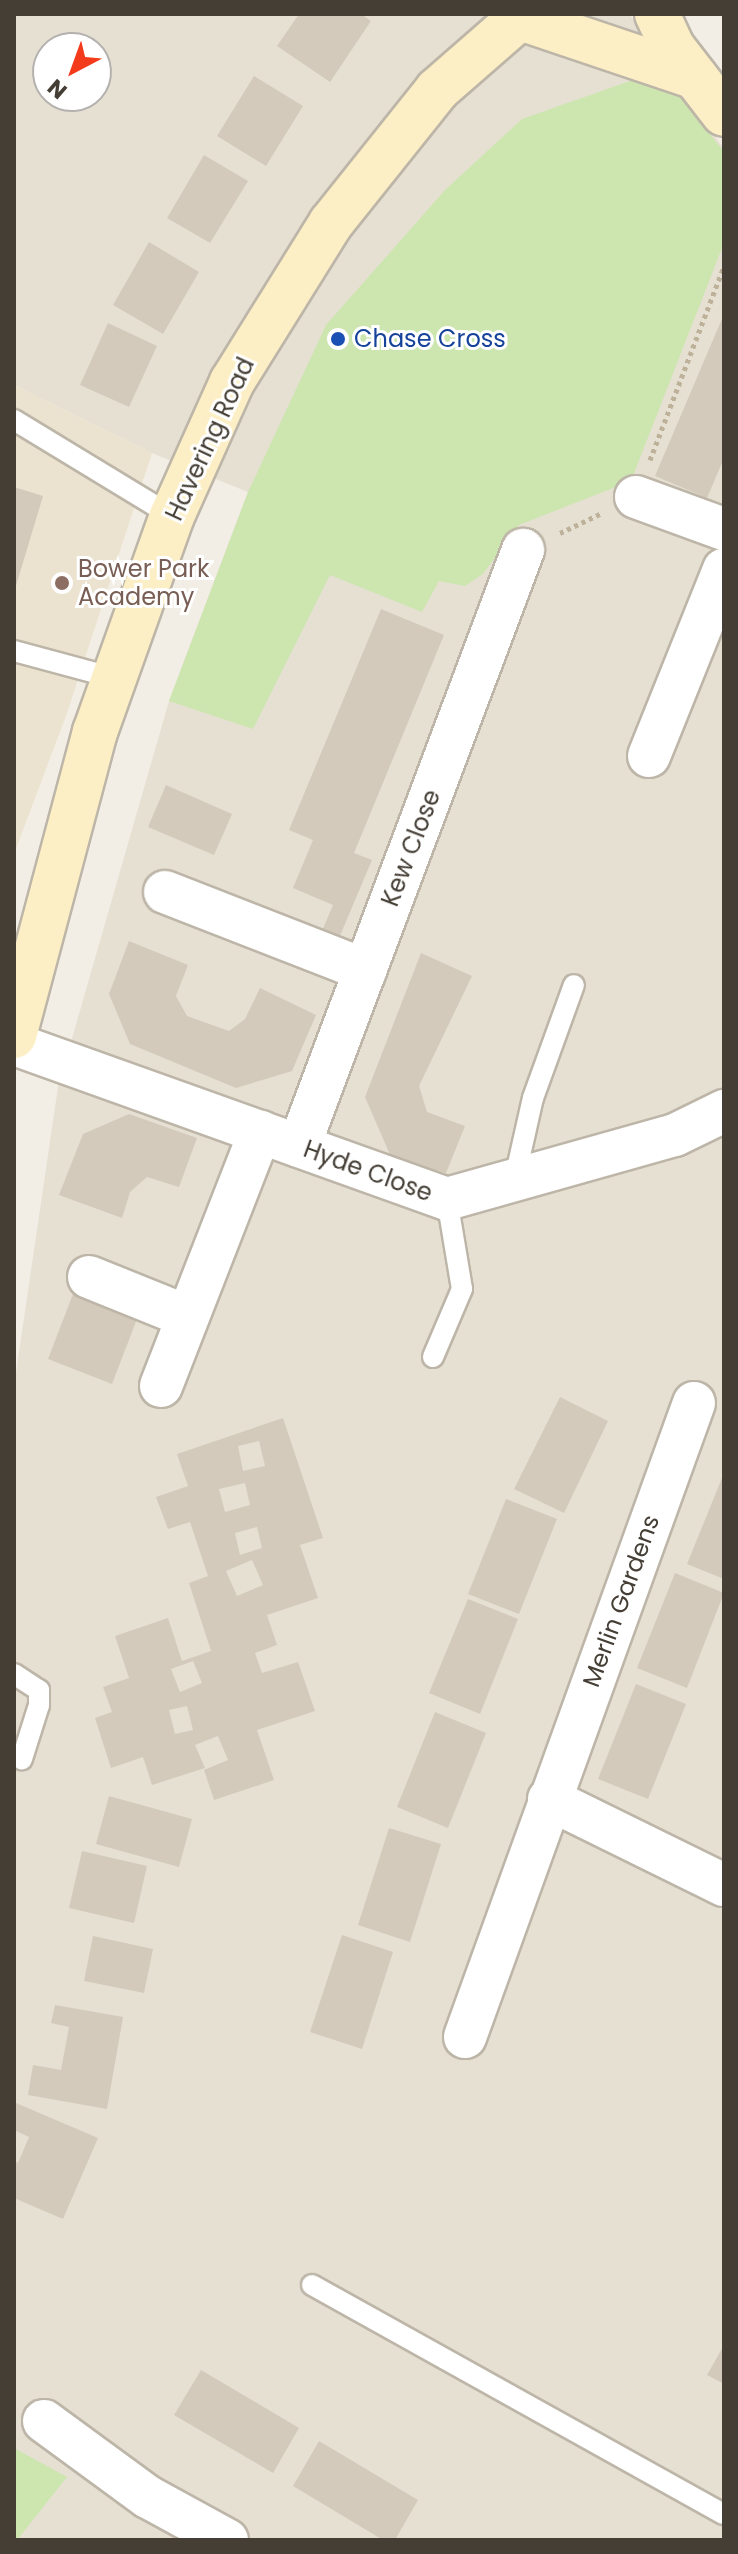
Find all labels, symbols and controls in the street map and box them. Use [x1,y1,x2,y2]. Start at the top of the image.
north arrow [32,32,112,112]
text: N [41,72,74,106]
place label: Chase Cross [354,325,506,353]
marker: Chase Cross [329,330,347,348]
street label: Havering Road [160,353,260,525]
place label: Bower Park Academy [78,555,209,611]
marker: Bower Park Academy [53,574,71,592]
street label: Kew Close [376,786,446,910]
street label: Hyde Close [300,1134,436,1208]
street label: Merlin Gardens [577,1511,665,1691]

